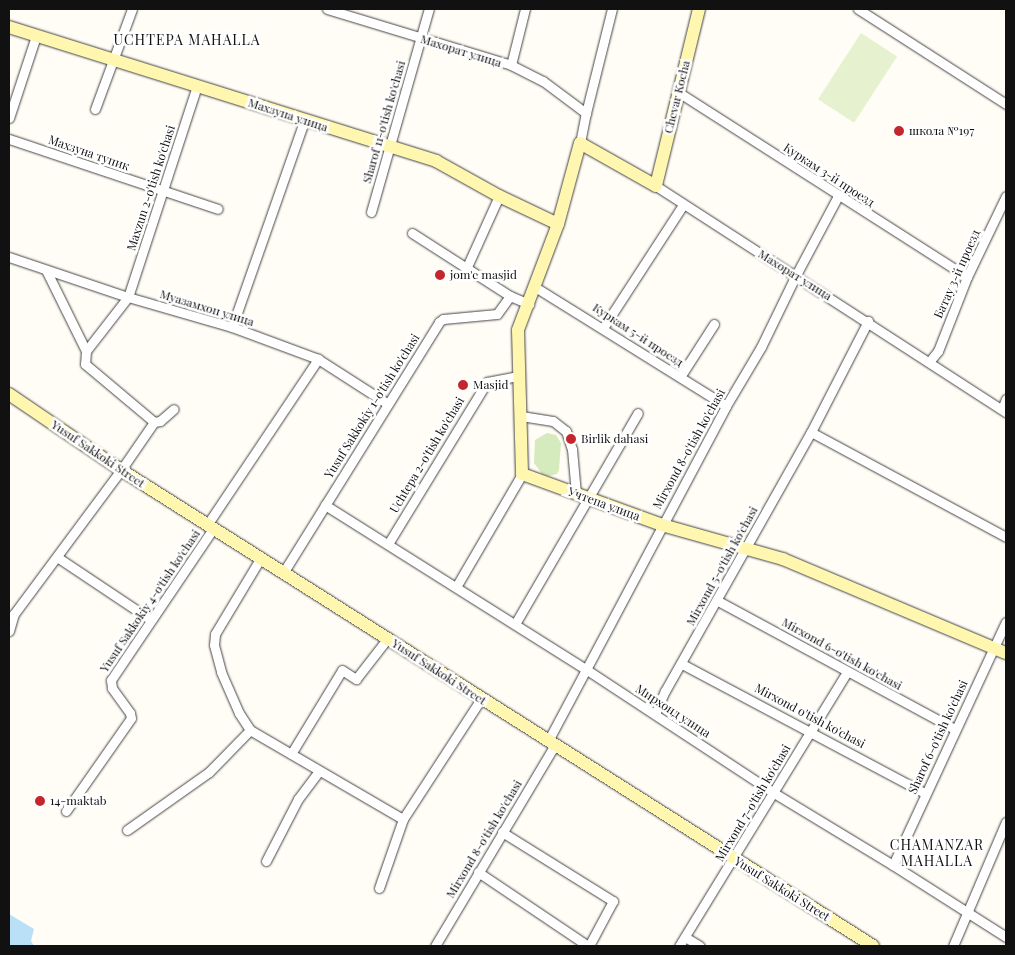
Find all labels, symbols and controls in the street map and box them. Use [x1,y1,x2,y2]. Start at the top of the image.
district label: UCHTEPA MAHALLA [112,32,262,48]
street label: Махорат улица [419,32,503,70]
street label: Sharof 11-o'tish ko'chasi [360,59,408,185]
street label: Chevar Kocha [661,59,693,135]
street label: Махзуна улица [246,95,330,135]
street label: Maxzun 2-o'tish ko'chasi [124,123,178,253]
place label: школа №197 [909,124,974,138]
marker: школа №197 [893,125,905,137]
street label: Махзуна тупик [46,132,132,174]
street label: Куркам 3-й проезд [781,140,877,210]
street label: Батау 3-й проезд [931,227,983,321]
street label: Махорат улица [756,247,834,303]
place label: jom'e masjid [450,268,517,282]
marker: jom'e masjid [434,269,446,281]
street label: Муазамхон улица [158,287,256,329]
street label: Куркам 5-й проезд [590,300,686,370]
street label: Yusuf Sakkokiy 1-o'tish ko'chasi [321,331,423,481]
place label: Masjid [473,378,508,392]
marker: Masjid [457,379,469,391]
street label: Mirxond 8-o'tish ko'chasi [650,386,728,512]
street label: Uchtepa 2-o'tish ko'chasi [387,394,467,516]
street label: Yusuf Sakkoki Street [48,417,148,491]
place label: Birlik dahasi [581,432,648,446]
marker: Birlik dahasi [565,433,577,445]
street label: Учтепа улица [566,484,642,524]
street label: Mirxond 5-o'tish ko'chasi [683,504,761,628]
street label: Yusuf Sakkokiy 4-o'tish ko'chasi [97,527,203,675]
street label: Mirxond 6-o'tish ko'chasi [779,615,905,693]
street label: Yusuf Sakkoki Street [389,636,489,708]
street label: Sharof 6-o'tish ko'chasi [905,678,971,796]
street label: Мирхонд улица [633,681,713,741]
street label: Mirxond o'tish ko'chasi [752,681,868,751]
street label: Mirxond 7-o'tish ko'chasi [712,742,794,864]
street label: Mirxond 8-o'tish ko'chasi [443,777,525,901]
place label: 14-maktab [50,794,107,808]
marker: 14-maktab [34,795,46,807]
district label: CHAMANZAR MAHALLA [889,837,985,870]
street label: Yusuf Sakkoki Street [732,854,832,924]

